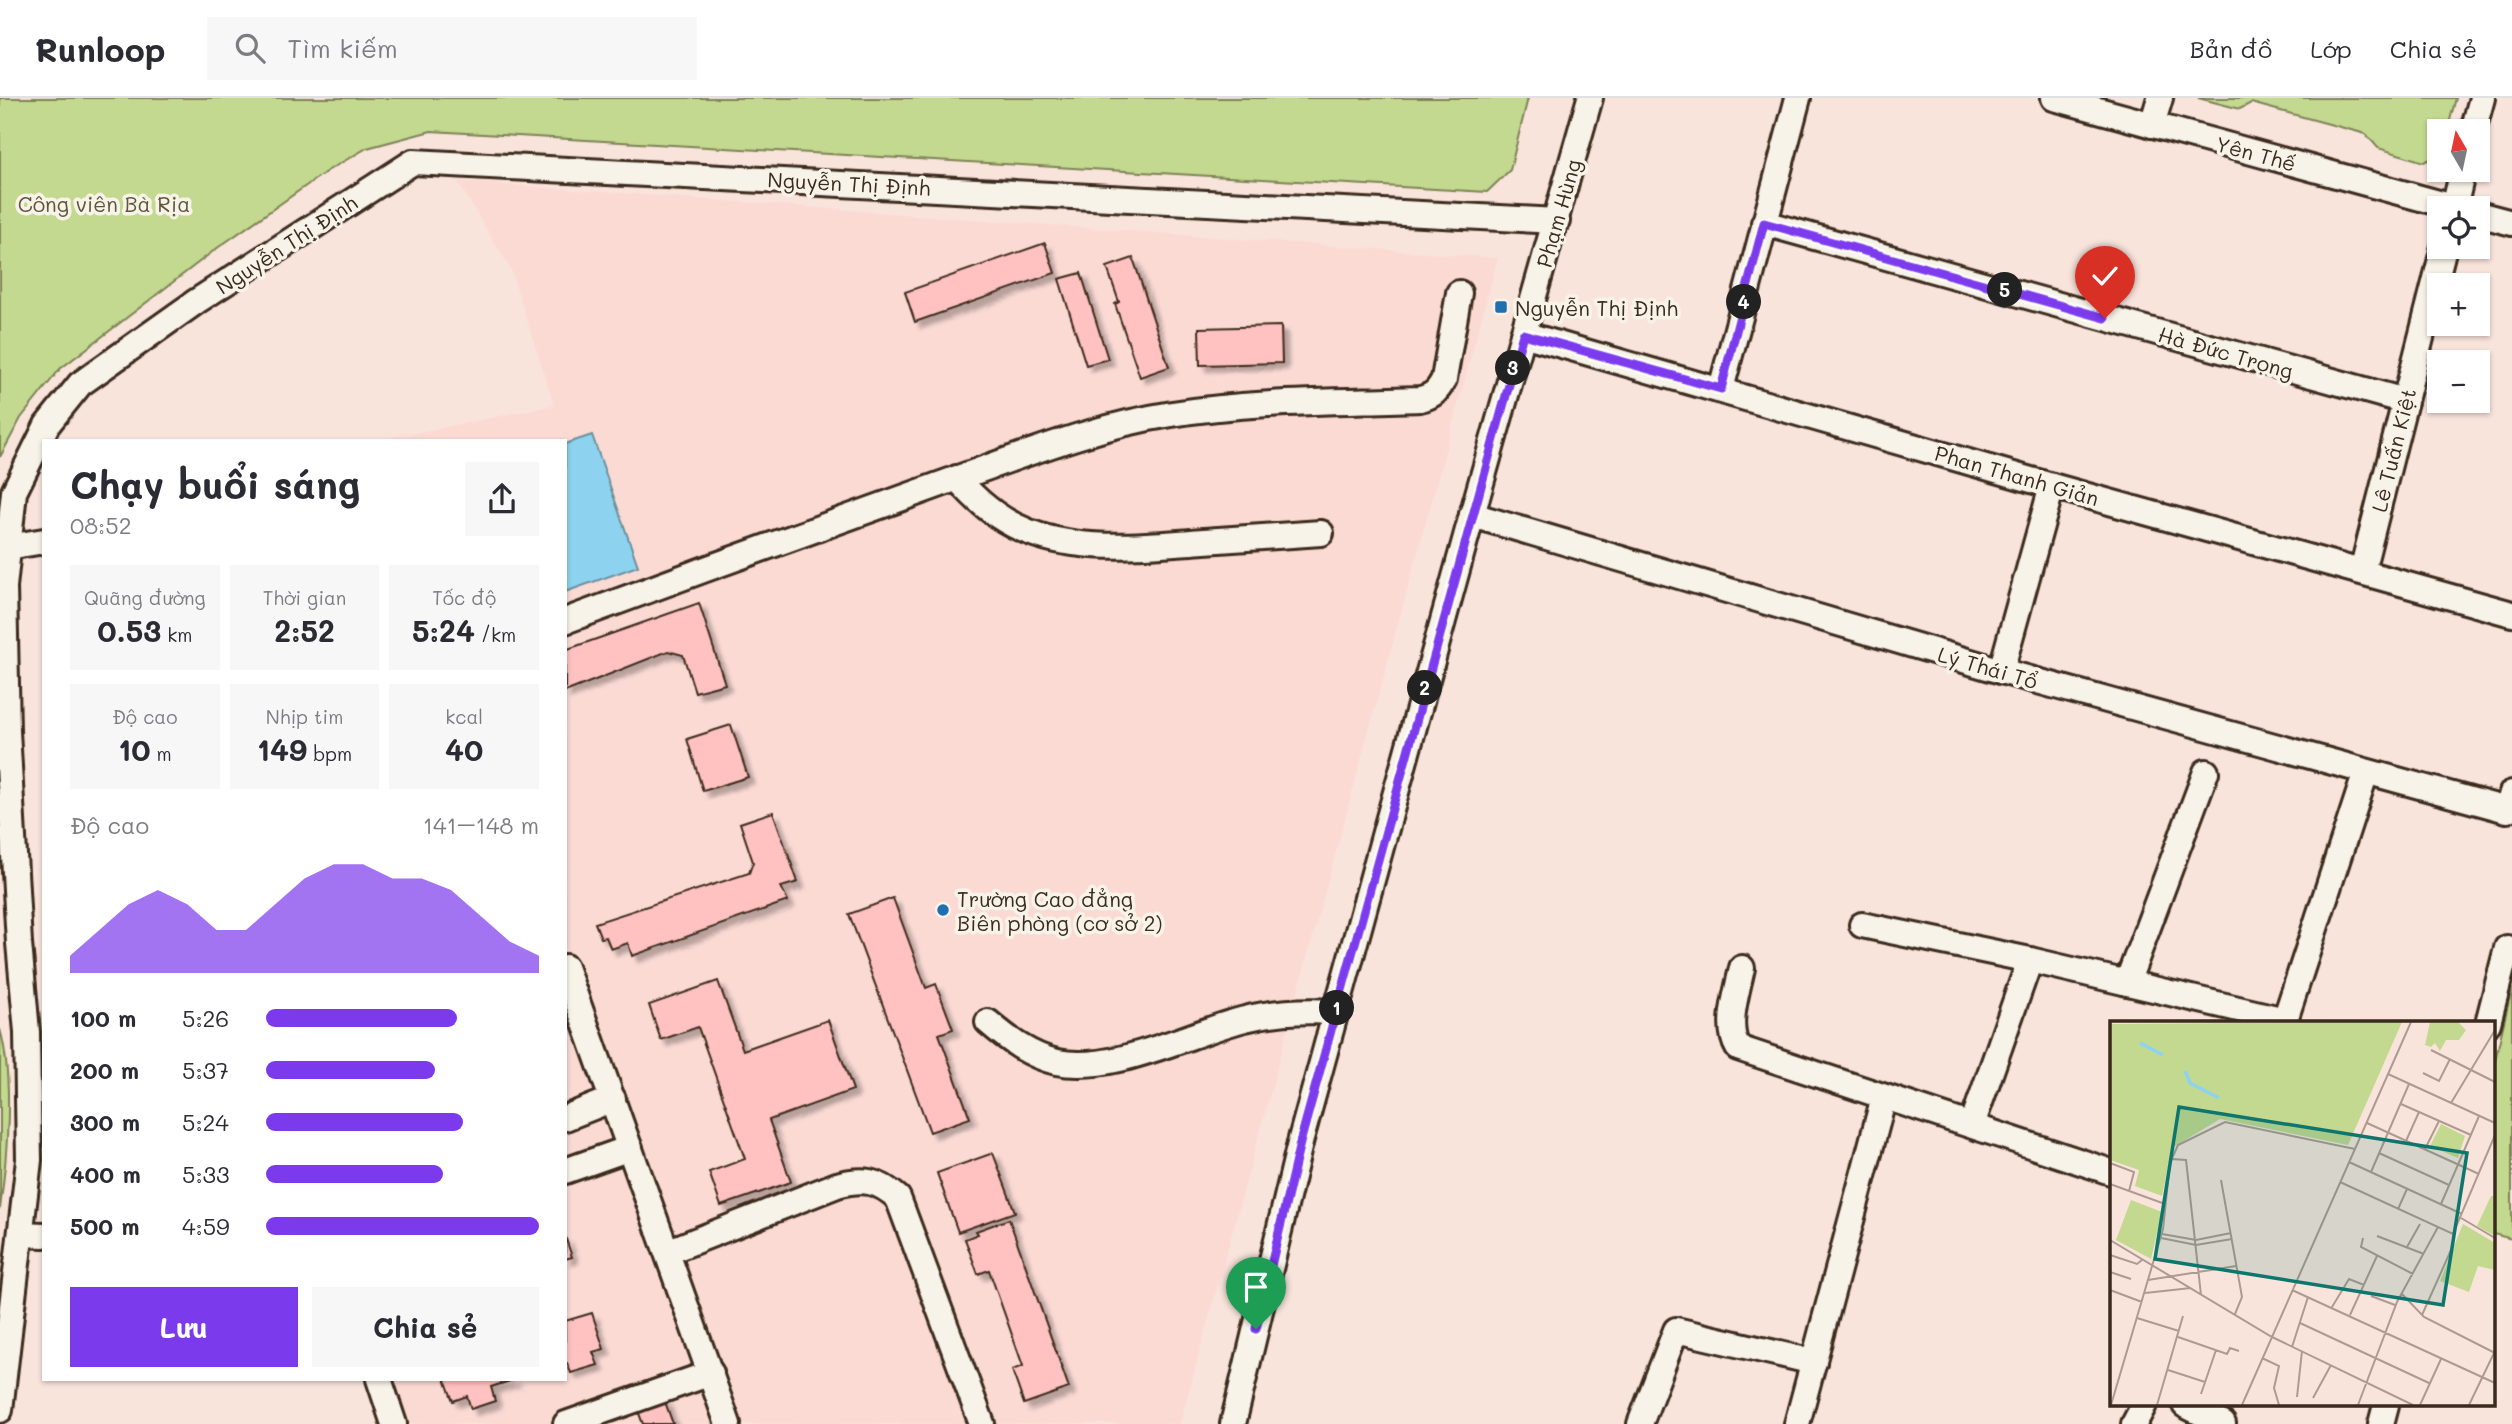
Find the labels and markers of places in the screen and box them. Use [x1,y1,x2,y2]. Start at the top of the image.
pin [2075,246,2135,318]
pin: 5 [1988,272,2022,308]
pin: 4 [1726,284,1762,320]
place label: Nguyễn Thị Định [1515,294,1678,321]
marker: Nguyễn Thị Định [1493,299,1509,315]
pin: 3 [1496,350,1530,386]
pin: 2 [1408,670,1442,706]
place label: Trường Cao đẳng Biên phòng (cơ sở 2) [957,885,1162,936]
marker: Trường Cao đẳng Biên phòng (cơ sở 2) [935,902,951,918]
pin: 1 [1320,990,1354,1026]
pin [1226,1257,1286,1329]

